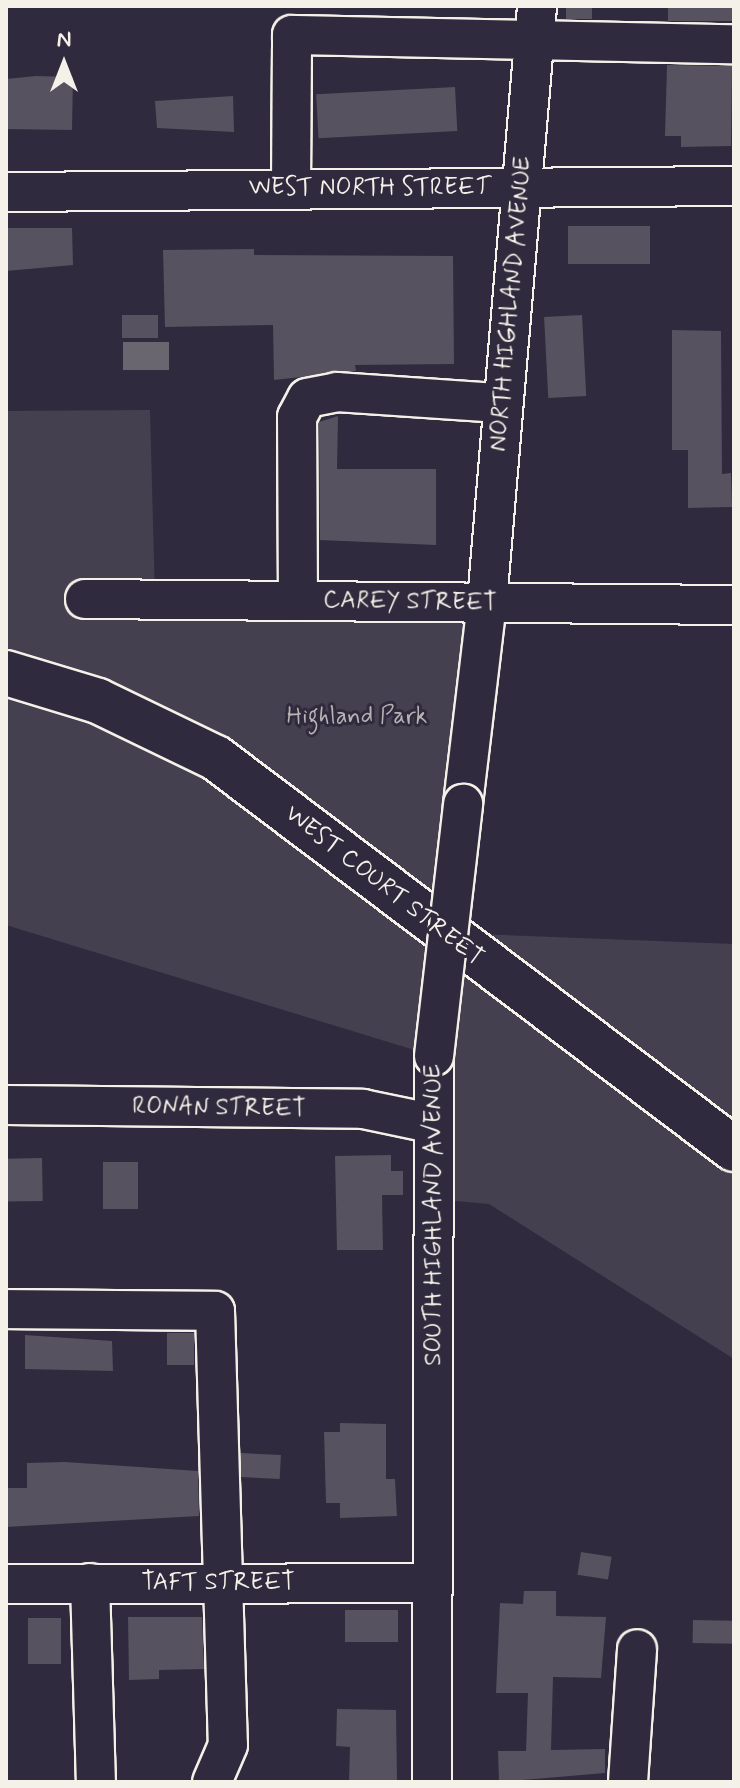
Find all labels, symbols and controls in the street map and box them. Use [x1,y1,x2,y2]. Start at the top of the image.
north arrow [24,24,104,104]
text: N [57,26,71,54]
street label: NORTH HIGHLAND AVENUE [483,150,539,458]
street label: WEST NORTH STREET [248,174,492,202]
street label: CAREY STREET [323,586,497,618]
park label: Highland Park [287,703,427,731]
street label: WEST COURT STREET [279,799,489,973]
street label: SOUTH HIGHLAND AVENUE [420,1063,448,1367]
street label: RONAN STREET [132,1092,306,1124]
street label: TAFT STREET [141,1569,295,1597]

